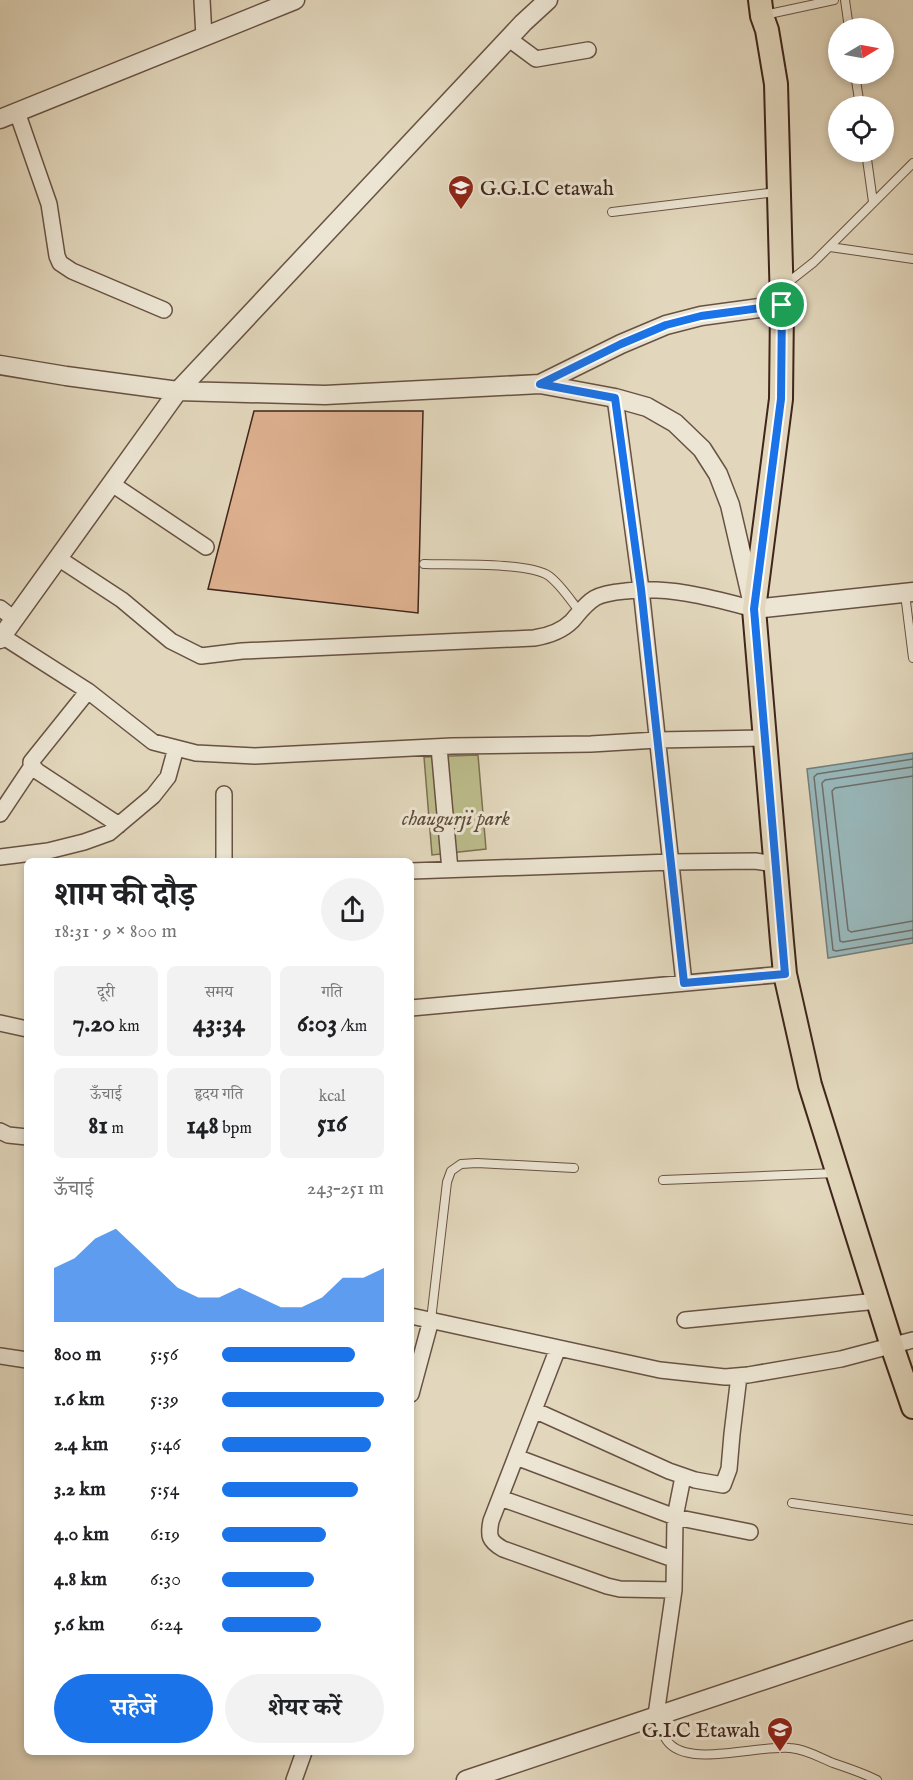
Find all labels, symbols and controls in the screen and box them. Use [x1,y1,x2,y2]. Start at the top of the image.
north arrow [828,18,894,84]
map controls [828,18,894,162]
button: locate [828,96,894,162]
school or university icon: G.G.I.C etawah [446,173,476,211]
place label: G.G.I.C etawah [480,176,614,203]
pin [756,279,807,330]
icon: arrive [765,288,798,321]
park label: chaugurji park [402,806,511,833]
text: शाम की दौड़ [54,875,196,917]
button: share [321,878,384,941]
text: 18:31 · 9 × 800 m [54,919,177,944]
text: दूरी [97,983,115,1003]
text: समय [205,983,233,1003]
text: गति [322,983,342,1003]
text: 7.20 [72,1007,115,1040]
text: 43:34 [193,1007,245,1040]
text: 6:03 [297,1007,337,1040]
text: km [115,1017,140,1037]
text: /km [337,1017,367,1037]
text: ऊँचाई [90,1085,122,1105]
text: हृदय गति [195,1085,243,1105]
text: kcal [319,1087,345,1107]
text: 516 [317,1107,347,1140]
text: 81 [88,1109,108,1142]
text: 148 [186,1109,219,1142]
text: m [108,1119,124,1139]
text: bpm [219,1119,252,1139]
text: 243–251 m [307,1176,384,1201]
text: ऊँचाई [54,1177,93,1202]
text: 800 m [54,1342,101,1367]
text: 5:56 [150,1342,178,1367]
text: 1.6 km [54,1387,105,1412]
text: 5:39 [150,1387,179,1412]
text: 2.4 km [54,1432,108,1457]
text: 5:46 [150,1432,181,1457]
text: 3.2 km [54,1477,106,1502]
text: 5:54 [150,1477,179,1502]
text: 4.0 km [54,1522,109,1547]
text: 6:19 [150,1522,180,1547]
text: 4.8 km [54,1567,107,1592]
text: 6:30 [150,1567,181,1592]
text: 5.6 km [54,1612,105,1637]
text: 6:24 [150,1612,183,1637]
button: सहेजें [54,1674,213,1743]
button: शेयर करें [225,1674,384,1743]
school or university icon: G.I.C Etawah [765,1715,795,1753]
place label: G.I.C Etawah [642,1718,760,1745]

